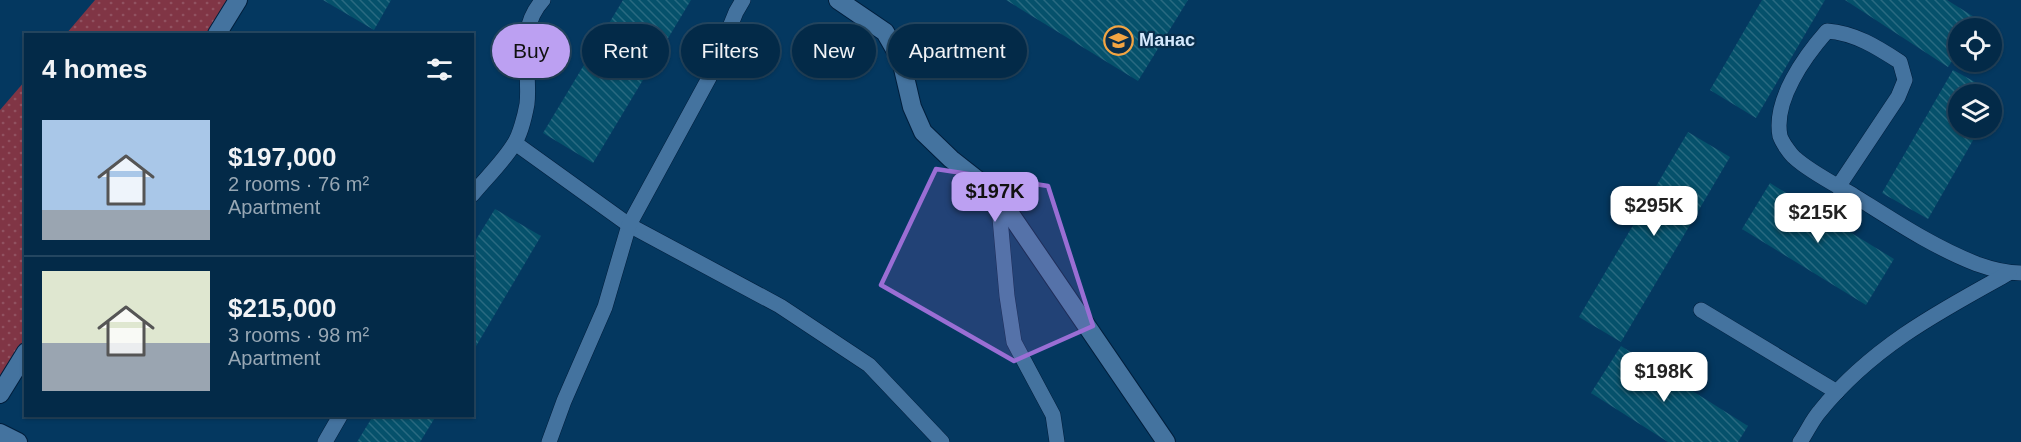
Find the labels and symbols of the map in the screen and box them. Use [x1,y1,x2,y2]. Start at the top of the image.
school or university icon: Манас [1102,24,1134,56]
place label: Манас [1139,30,1195,50]
pin: $197K [953,172,1037,223]
pin: $295K [1612,186,1696,237]
pin: $215K [1776,193,1860,244]
pin: $198K [1622,352,1706,403]

